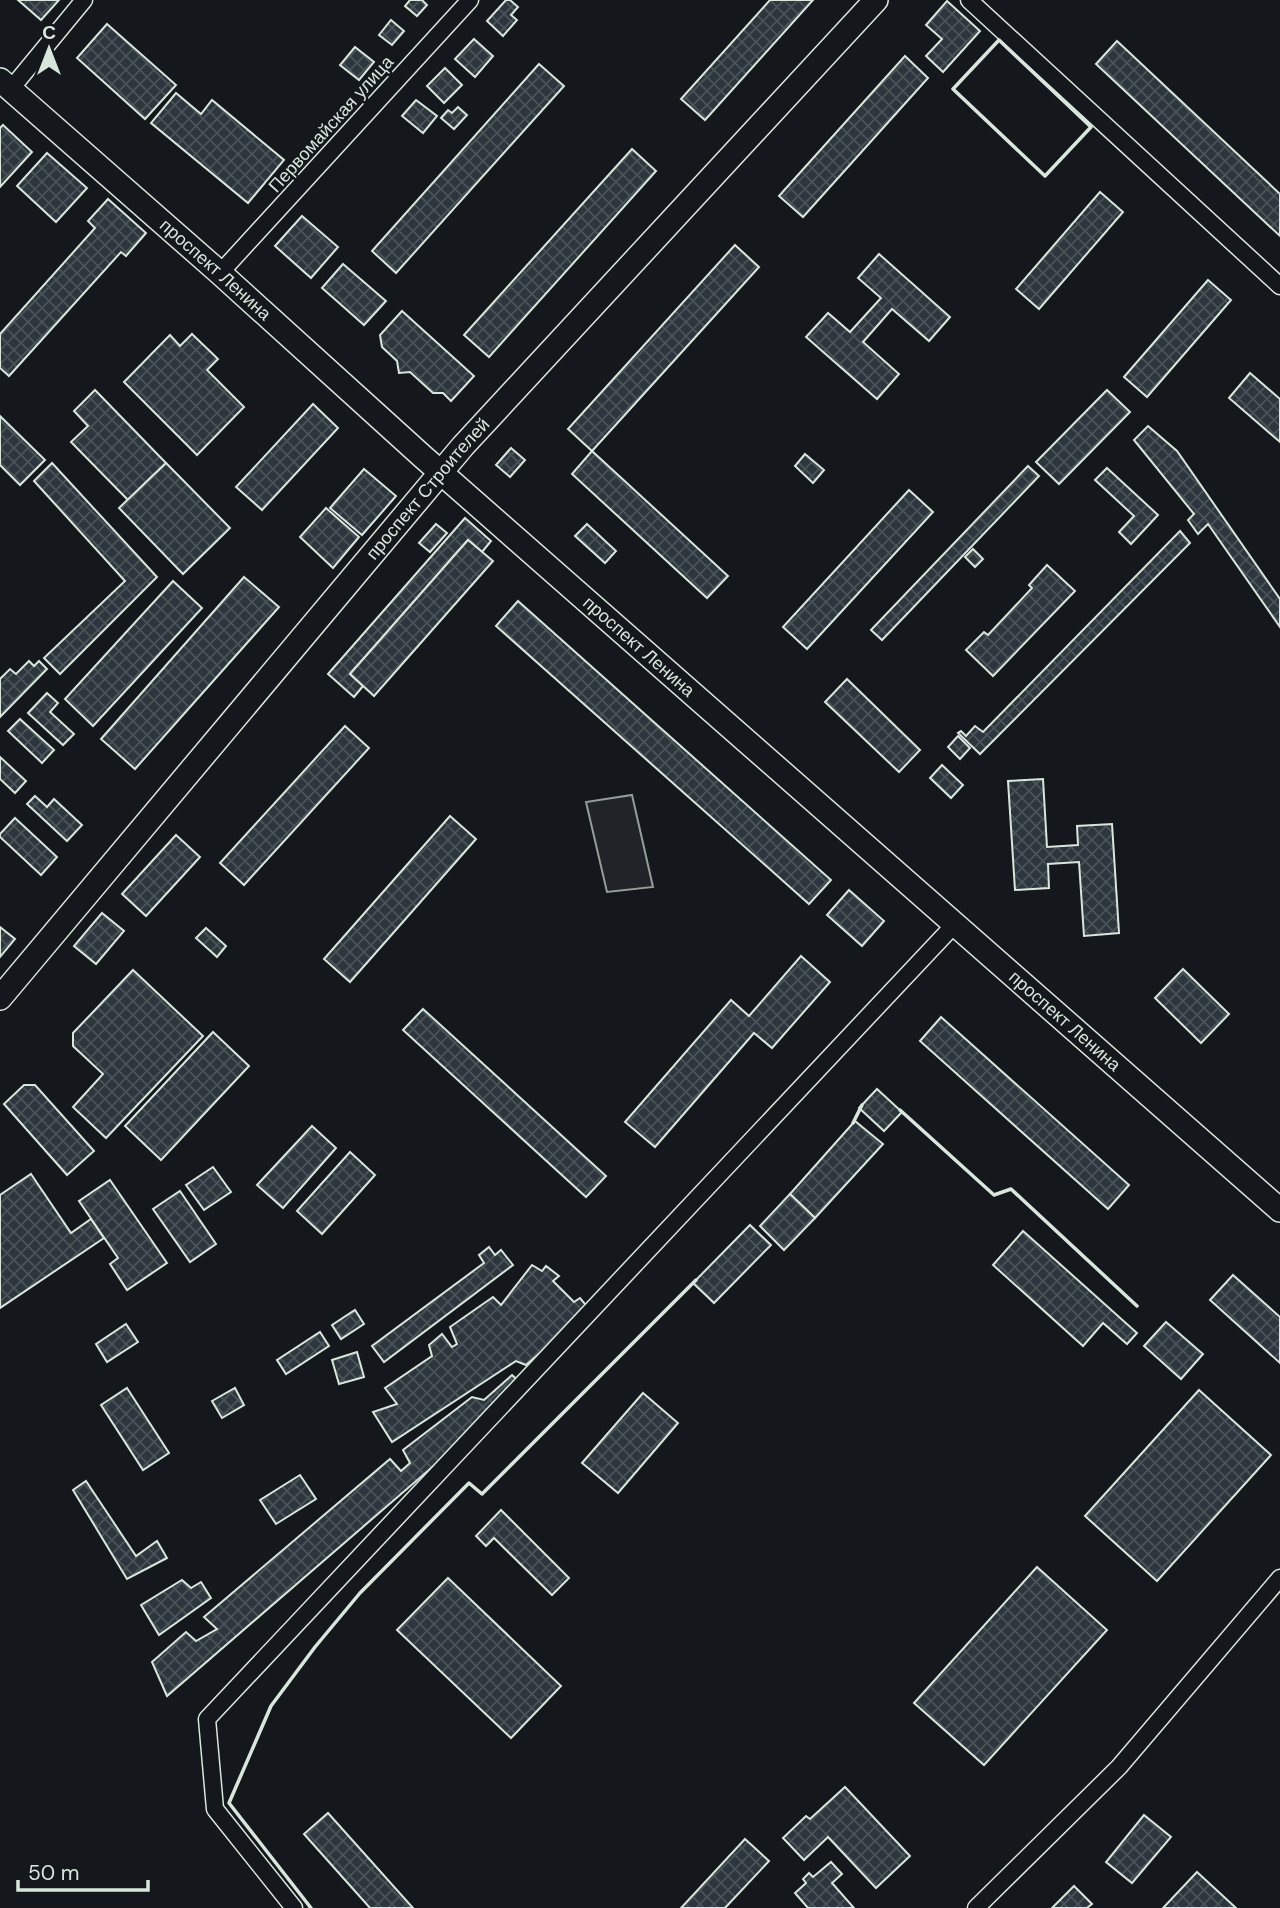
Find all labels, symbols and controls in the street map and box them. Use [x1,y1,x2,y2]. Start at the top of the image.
north arrow [14,14,84,84]
text: С [42,20,56,45]
street label: Первомайская улица [263,50,399,197]
street label: проспект Ленина [155,214,277,326]
street label: проспект Строителей [361,413,495,565]
street label: проспект Ленина [578,591,701,703]
street label: проспект Ленина [1004,965,1127,1077]
scale bar [18,1848,147,1892]
text: 50 m [28,1859,79,1887]

